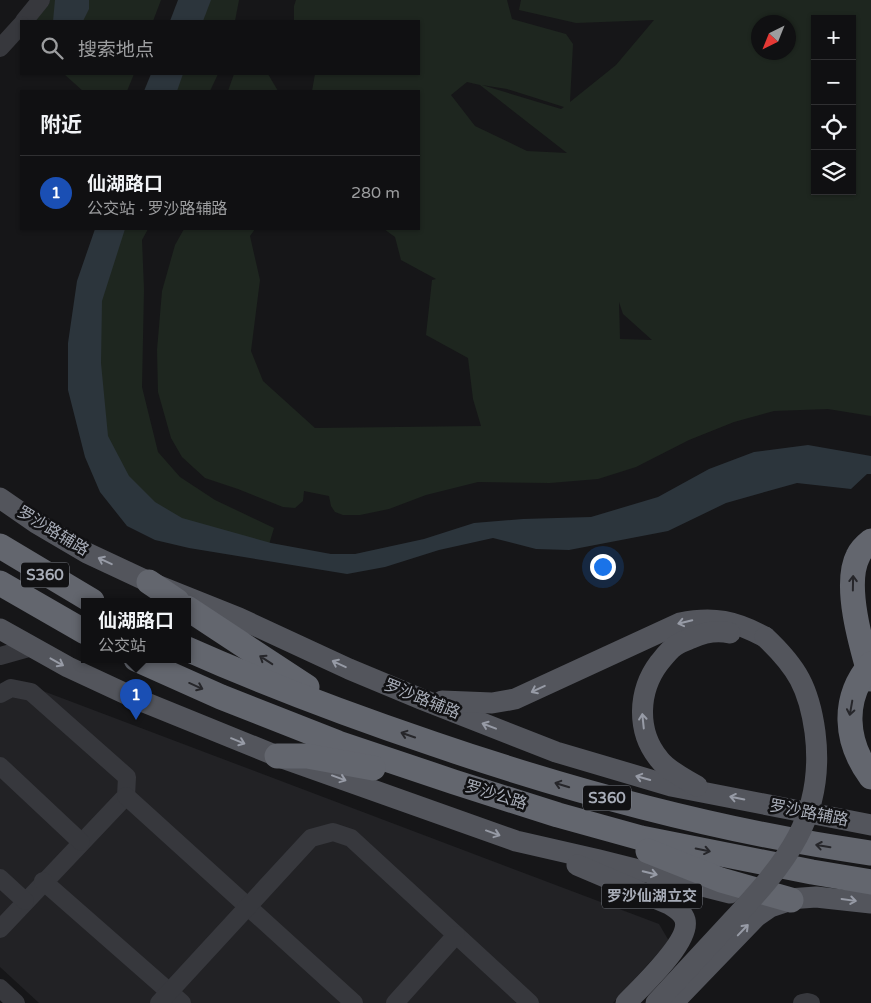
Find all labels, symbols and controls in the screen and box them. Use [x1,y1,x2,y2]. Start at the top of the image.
north arrow [751,15,796,60]
map controls [811,15,856,195]
button: + [811,15,856,60]
search box [20,20,420,75]
icon: search [38,34,66,62]
text: 搜索地点 [78,39,154,61]
button: − [811,60,856,105]
button: locate [811,105,856,150]
text: 附近 [40,113,82,138]
button: layers [811,150,856,195]
text: 仙湖路口 [87,173,163,195]
text: 1 [51,183,61,203]
text: 280 m [351,183,400,203]
text: 公交站 · 罗沙路辅路 [87,199,227,219]
street label: 罗沙路辅路 [14,502,92,560]
your location [590,554,616,580]
one-way arrow [98,556,113,566]
road number: S360 [21,562,69,588]
one-way arrow [849,575,858,591]
popup [81,598,191,663]
text: 仙湖路口 [98,610,174,632]
one-way arrow [678,618,694,627]
text: 公交站 [98,636,146,656]
one-way arrow [260,655,274,665]
one-way arrow [50,657,64,667]
one-way arrow [332,659,347,669]
street label: 罗沙路辅路 [381,675,463,723]
pin: 1 [120,679,152,720]
one-way arrow [188,681,203,691]
one-way arrow [531,684,546,694]
one-way arrow [846,699,856,715]
one-way arrow [638,713,648,729]
one-way arrow [482,721,497,730]
one-way arrow [401,730,416,739]
one-way arrow [230,736,245,746]
one-way arrow [635,773,651,782]
one-way arrow [331,774,347,783]
street label: 罗沙公路 [462,776,530,814]
one-way arrow [555,780,571,790]
road number: S360 [583,786,631,810]
one-way arrow [730,793,746,803]
street label: 罗沙路辅路 [768,796,850,830]
one-way arrow [484,829,500,838]
one-way arrow [815,841,831,851]
one-way arrow [695,846,711,856]
one-way arrow [641,869,657,878]
road number: 罗沙仙湖立交 [602,884,702,908]
one-way arrow [840,895,856,905]
one-way arrow [737,924,749,936]

